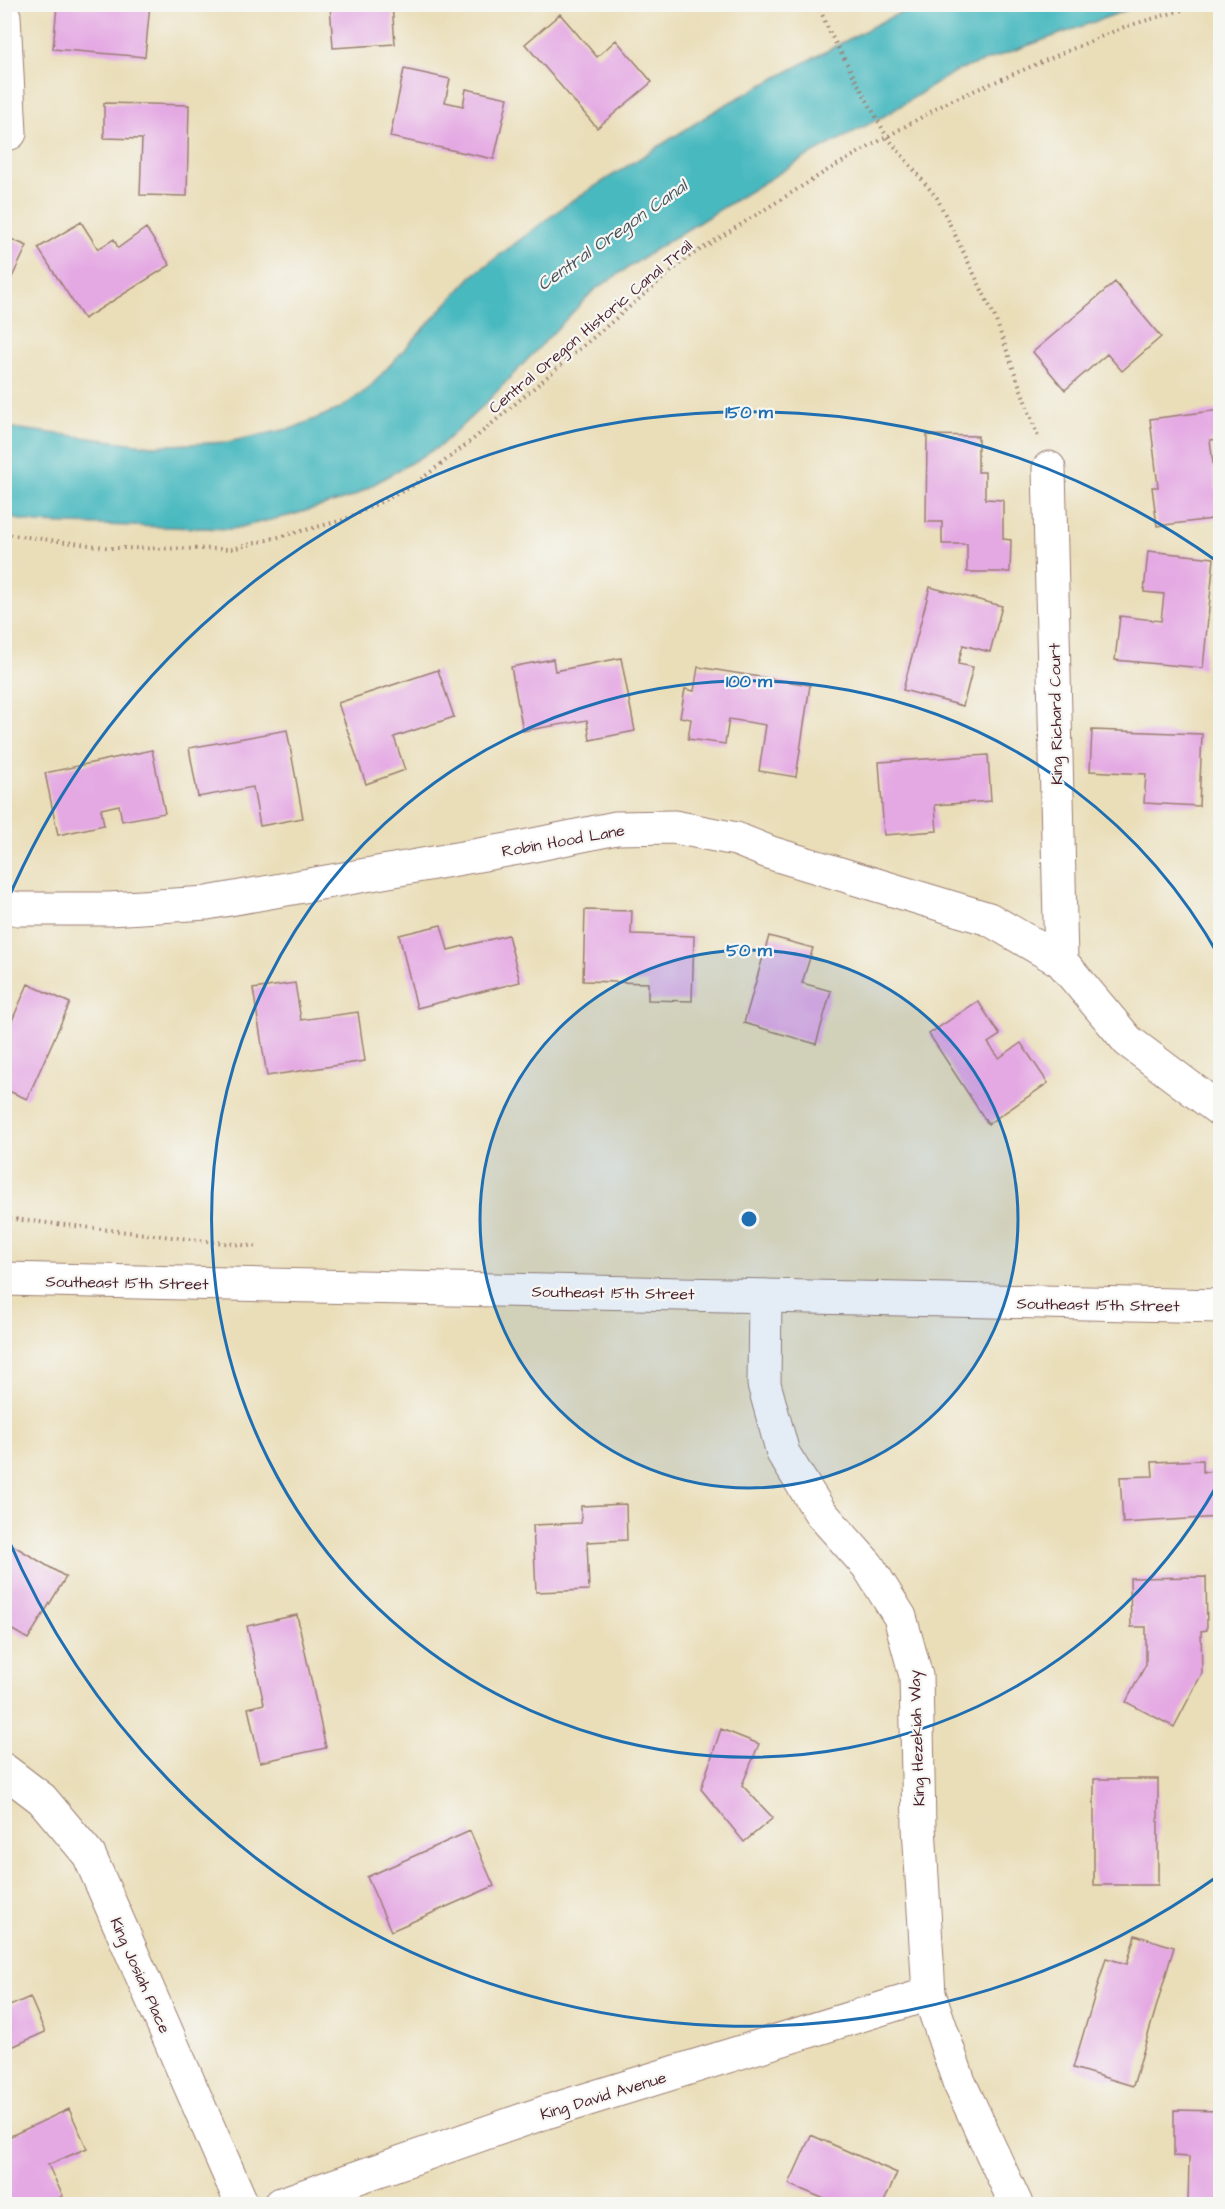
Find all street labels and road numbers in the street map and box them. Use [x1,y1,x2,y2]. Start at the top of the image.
street label: Central Oregon Historic Canal Trail [484,235,698,420]
street label: King Richard Court [1044,642,1069,785]
street label: Robin Hood Lane [500,819,627,863]
street label: Southeast 15th Street [45,1271,209,1295]
street label: Southeast 15th Street [531,1281,695,1305]
street label: Southeast 15th Street [1016,1293,1180,1317]
street label: King Hezekiah Way [904,1669,931,1806]
street label: King Josiah Place [104,1914,176,2038]
street label: King David Avenue [538,2066,670,2127]

